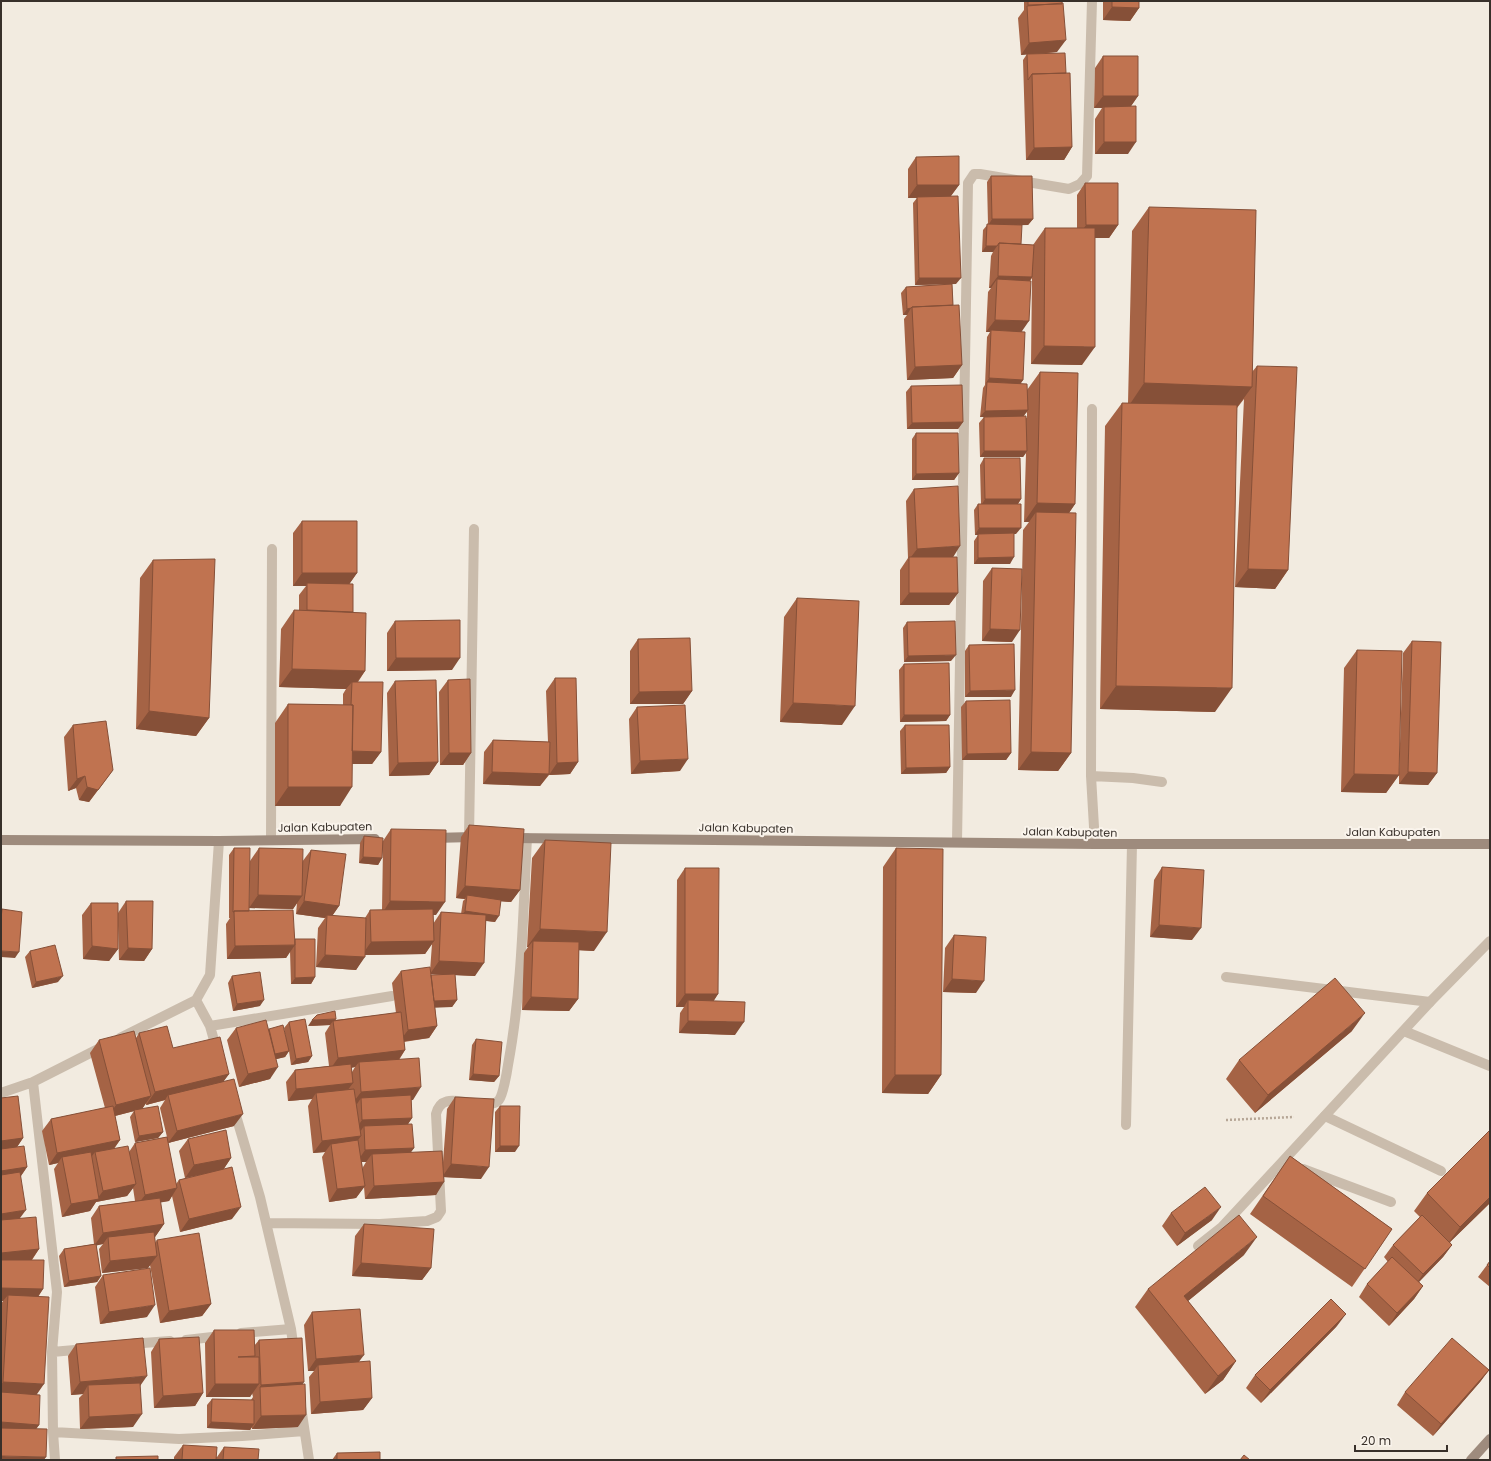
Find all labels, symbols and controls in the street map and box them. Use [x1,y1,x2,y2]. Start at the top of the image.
street label: Jalan Kabupaten [278,818,372,836]
street label: Jalan Kabupaten [699,819,793,837]
street label: Jalan Kabupaten [1023,823,1117,841]
street label: Jalan Kabupaten [1346,824,1440,840]
scale bar [1355,1427,1447,1453]
text: 20 m [1361,1432,1391,1449]

